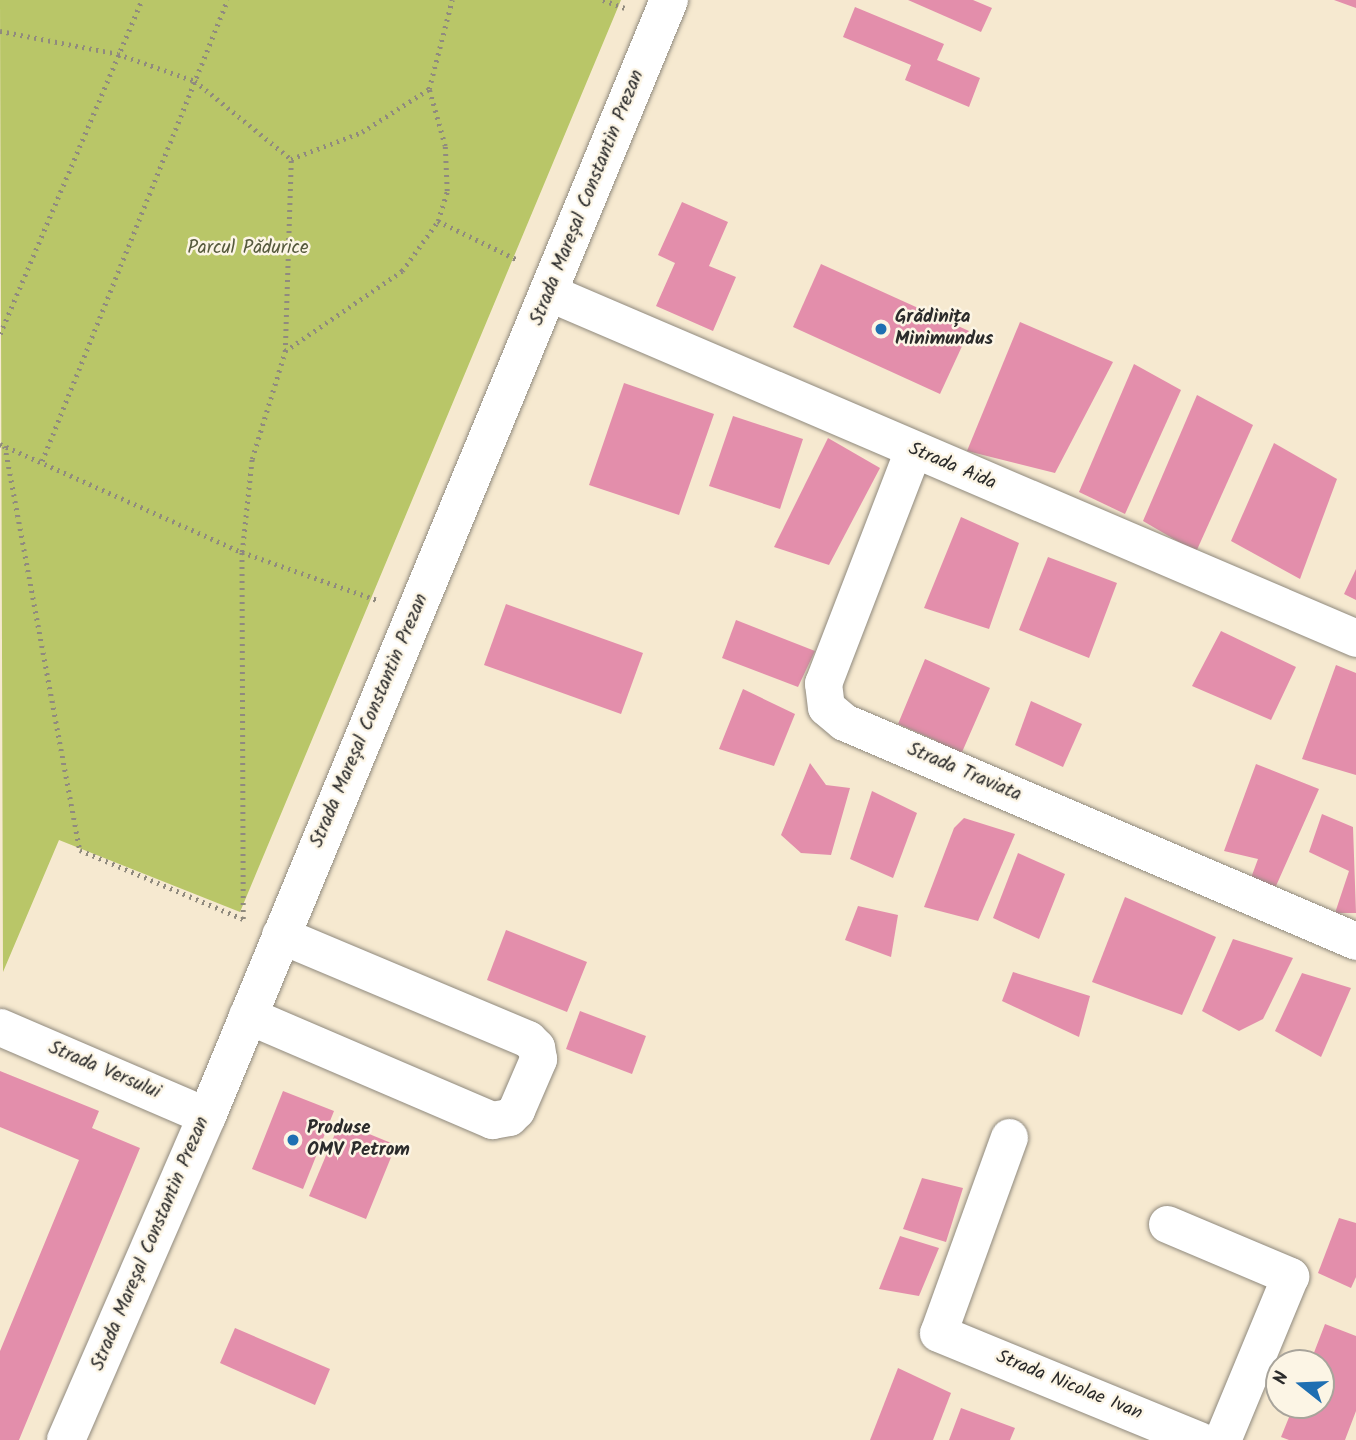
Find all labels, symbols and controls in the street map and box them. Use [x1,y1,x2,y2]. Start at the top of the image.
street label: Strada Mareșal Constantin Prezan [526,67,650,329]
park label: Parcul Pădurice [187,238,309,260]
place label: Grădinița Minimundus [895,307,993,351]
marker: Grădinița Minimundus [873,321,889,337]
street label: Strada Aida [905,438,999,496]
street label: Strada Mareșal Constantin Prezan [306,591,434,851]
street label: Strada Traviata [904,739,1024,807]
street label: Strada Versului [45,1037,163,1105]
street label: Strada Mareșal Constantin Prezan [87,1114,215,1374]
place label: Produse OMV Petrom [307,1118,410,1162]
marker: Produse OMV Petrom [285,1132,301,1148]
street label: Strada Nicolae Ivan [993,1346,1145,1426]
north arrow [1265,1349,1335,1419]
text: N [1266,1368,1298,1388]

